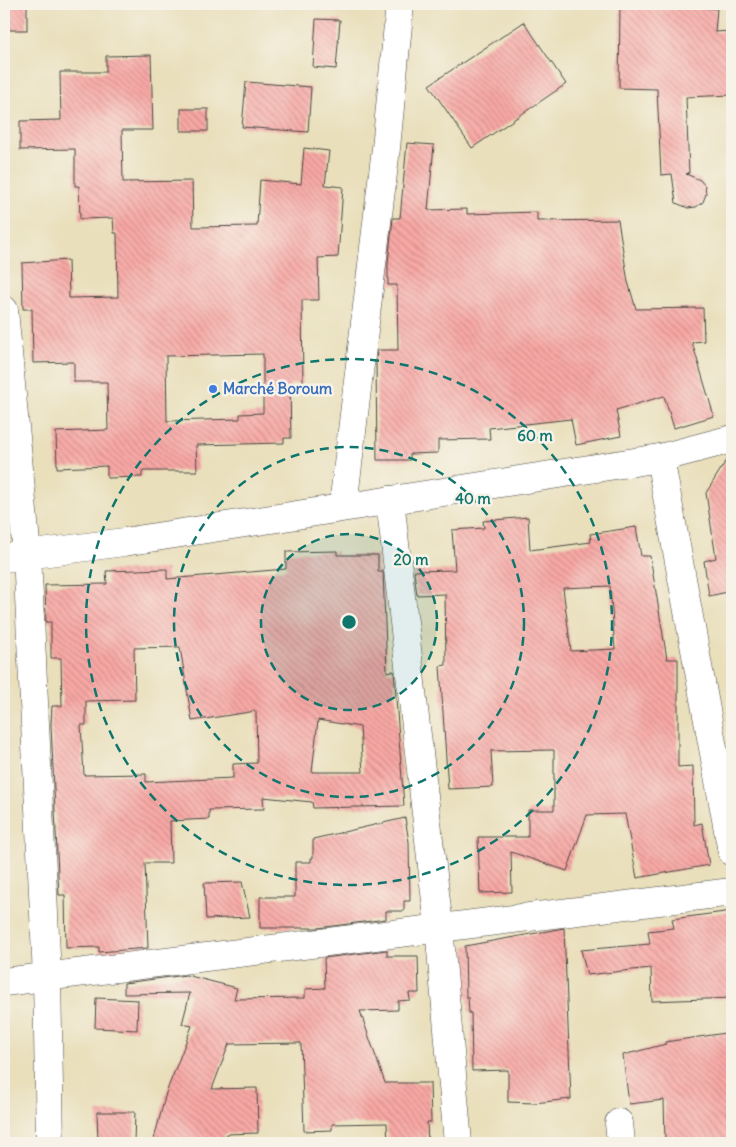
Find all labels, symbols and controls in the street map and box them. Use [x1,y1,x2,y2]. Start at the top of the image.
place label: Marché Boroum [223,379,332,398]
marker: Marché Boroum [207,383,219,395]
text: 60 m [517,426,553,445]
text: 40 m [455,489,491,508]
text: 20 m [394,550,428,569]
centre of rings [340,613,358,631]

